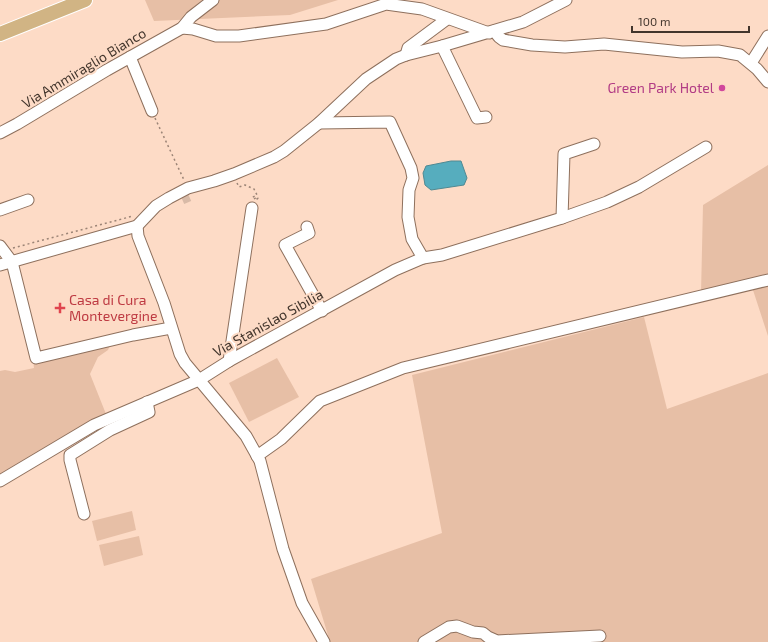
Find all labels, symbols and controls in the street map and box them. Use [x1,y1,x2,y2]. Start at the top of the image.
scale bar [632,8,749,34]
text: 100 m [638,14,670,28]
street label: Via Ammiraglio Bianco [19,24,149,111]
place label: Green Park Hotel [608,79,715,96]
marker: Green Park Hotel [717,83,727,93]
street label: Via Stanislao Sibilia [210,285,326,360]
place label: Casa di Cura Montevergine [69,291,158,324]
marker: Casa di Cura Montevergine [54,302,66,314]

